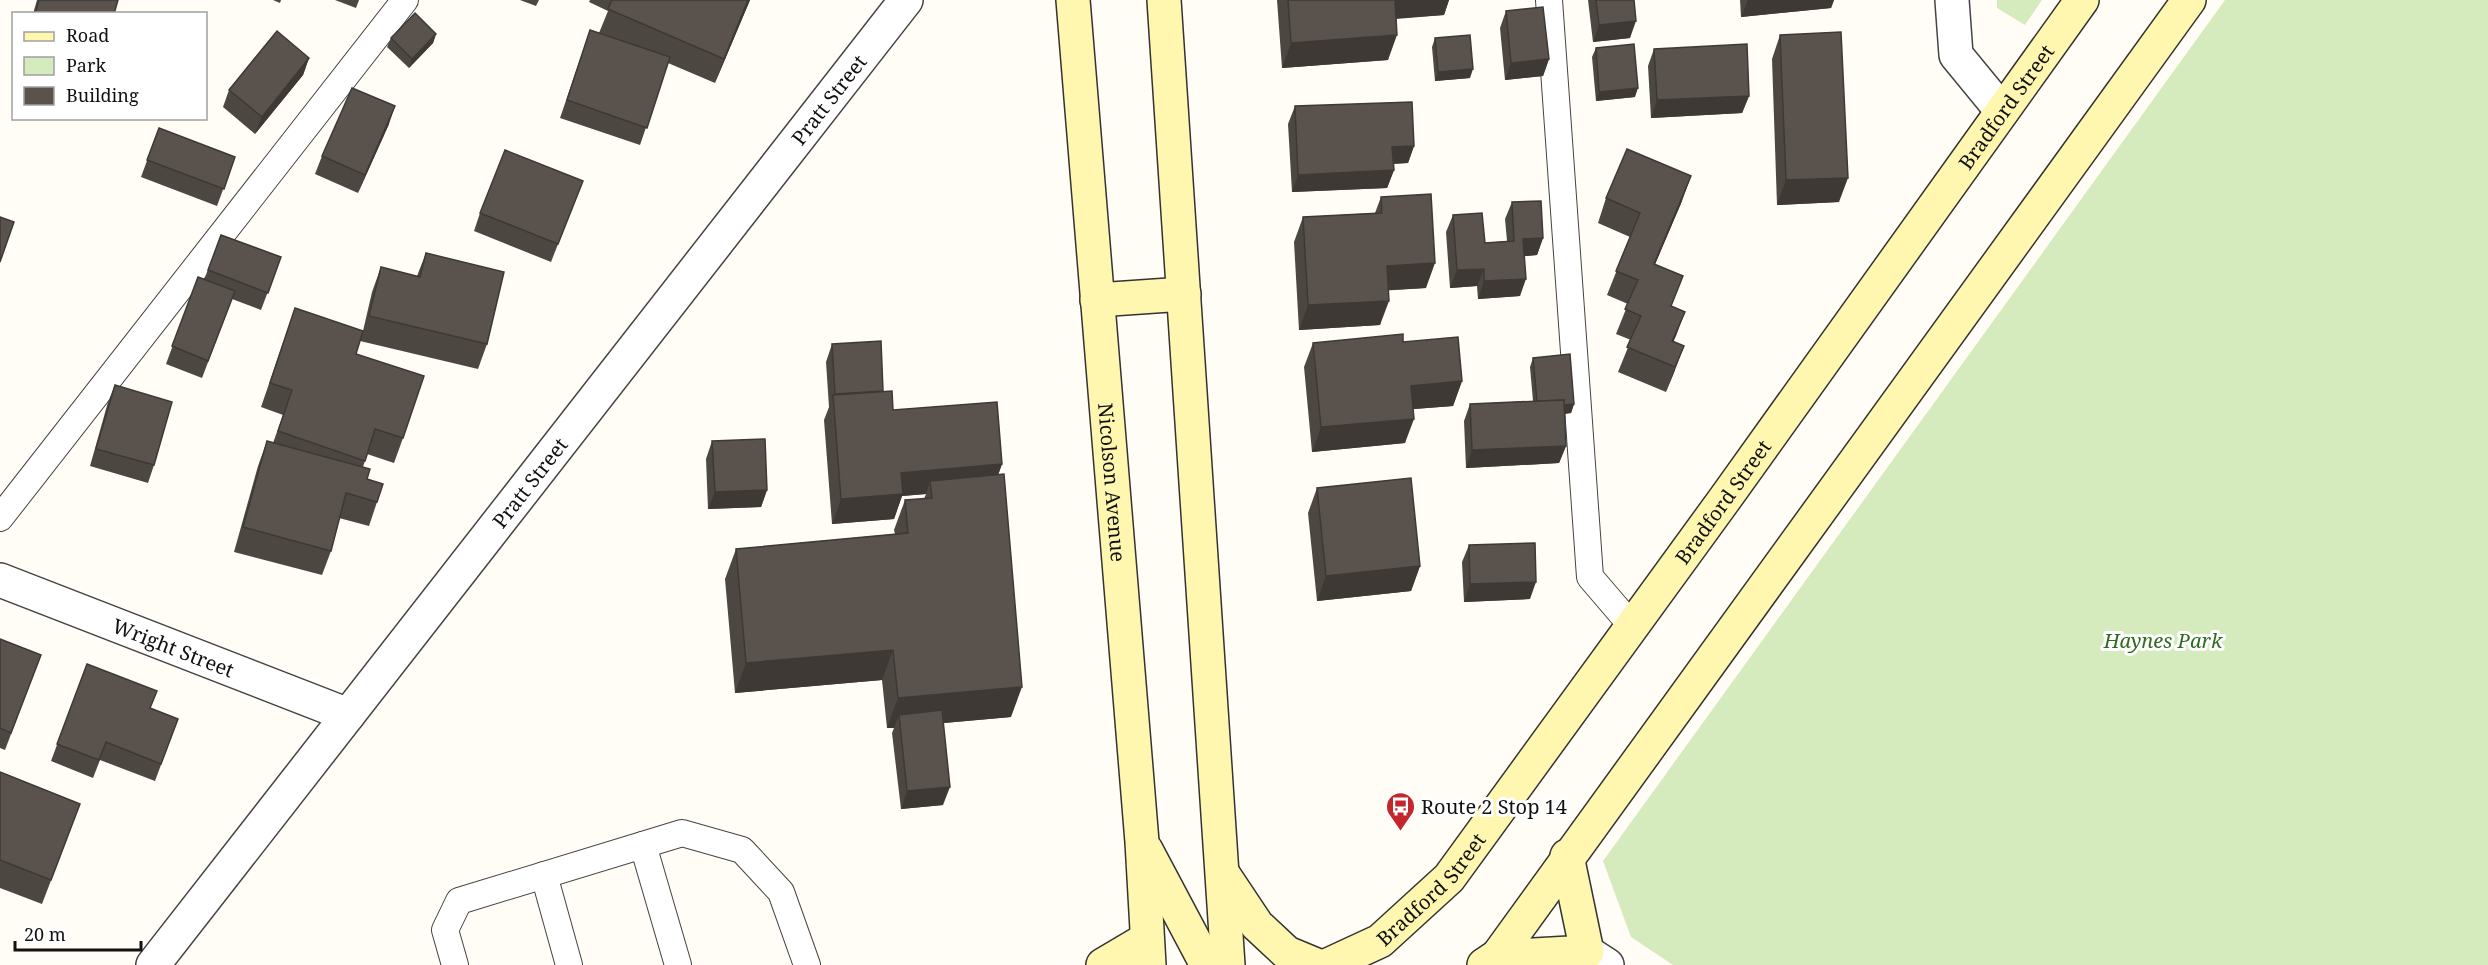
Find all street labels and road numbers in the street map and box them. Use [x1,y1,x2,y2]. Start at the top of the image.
street label: Bradford Street [1952,39,2060,174]
street label: Pratt Street [785,49,872,150]
street label: Nicolson Avenue [1093,402,1132,563]
street label: Pratt Street [486,432,573,533]
street label: Bradford Street [1668,434,1777,569]
street label: Wright Street [109,611,238,683]
street label: Bradford Street [1370,827,1491,952]

